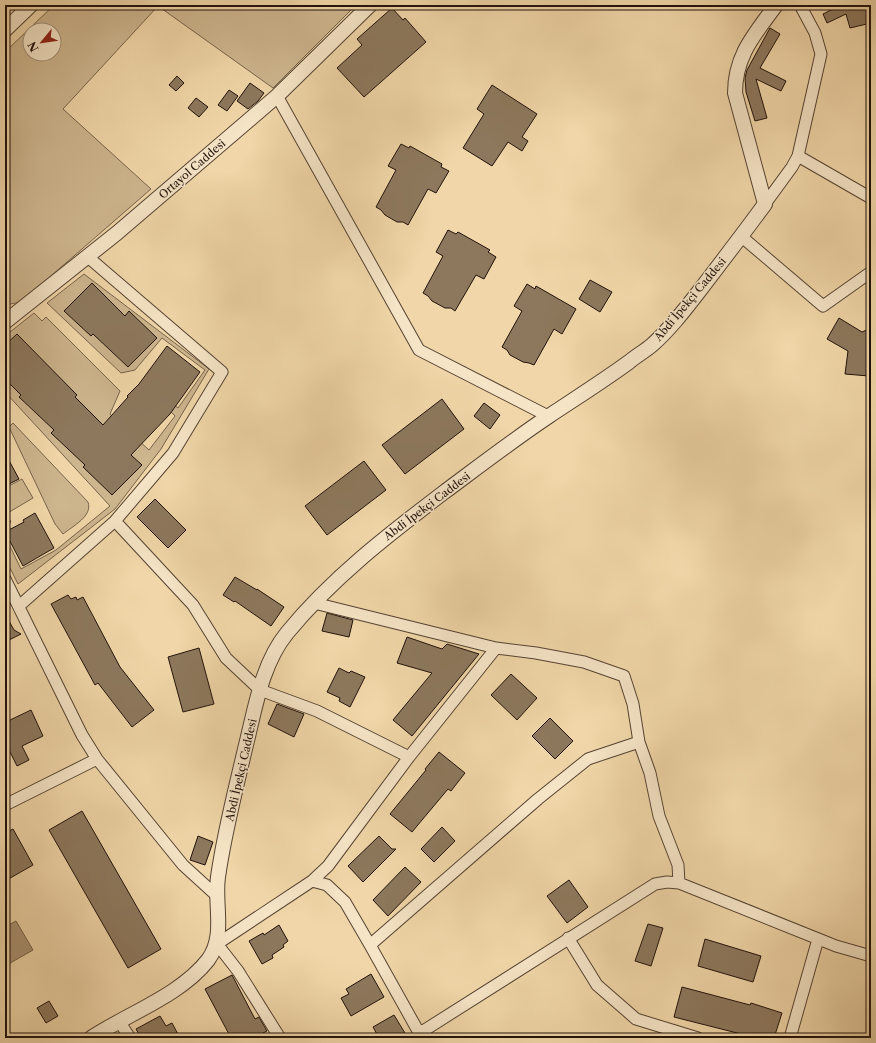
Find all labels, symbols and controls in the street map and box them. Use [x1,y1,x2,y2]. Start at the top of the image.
north arrow [22,22,62,62]
text: N [25,39,42,54]
street label: Ortayol Caddesi [156,136,229,202]
street label: Abdi İpekçi Caddesi [650,253,729,344]
street label: Abdi İpekçi Caddesi [380,468,474,544]
street label: Abdi İpekçi Caddesi [221,717,260,824]

